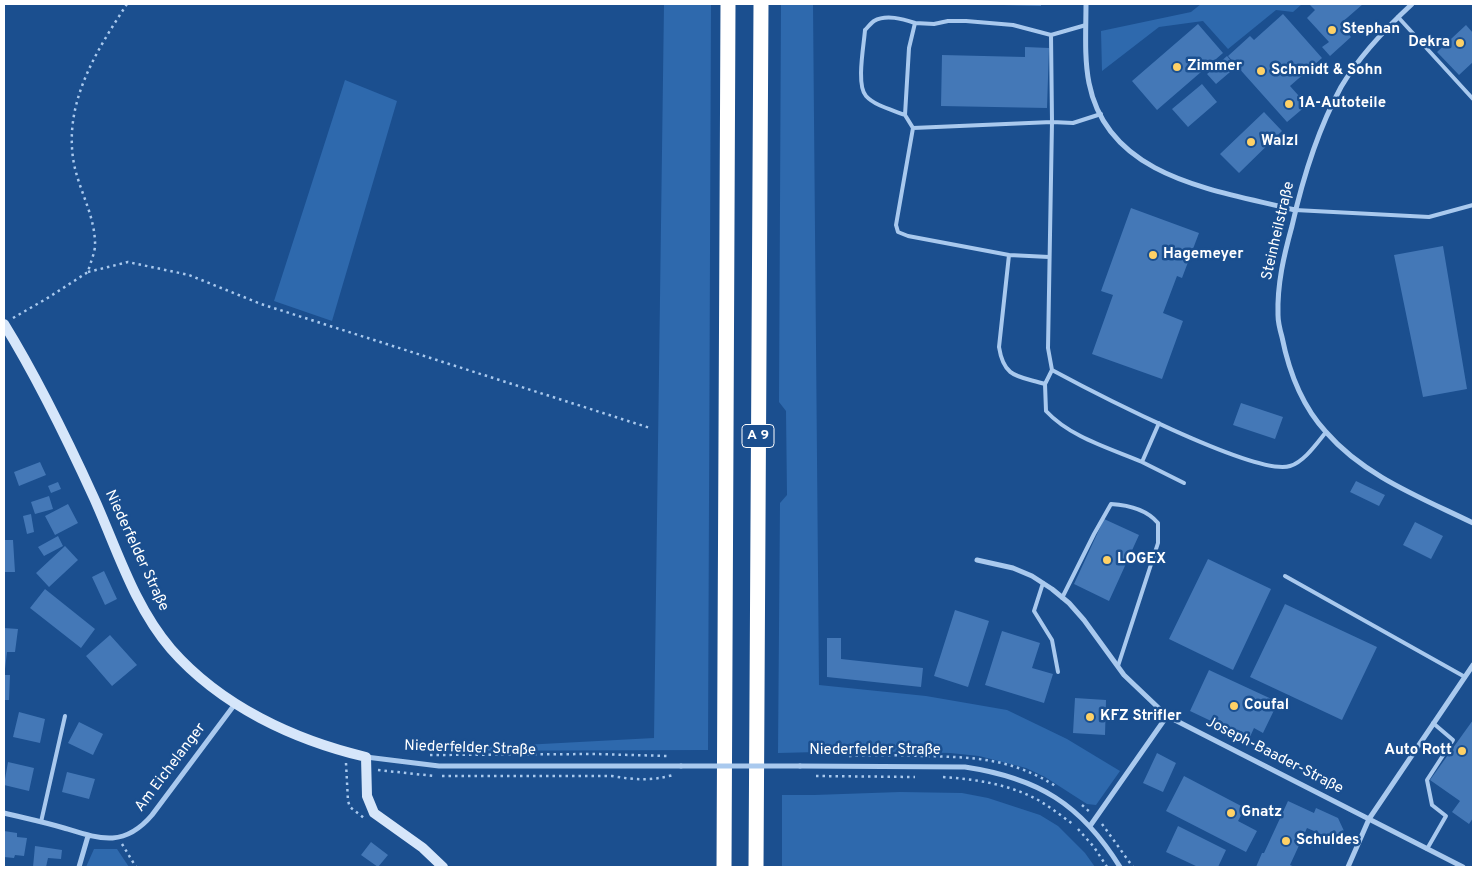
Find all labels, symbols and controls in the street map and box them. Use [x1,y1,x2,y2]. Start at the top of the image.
place label: Stephan [1342,21,1400,39]
marker: Stephan [1326,24,1338,36]
place label: Dekra [1408,34,1450,52]
marker: Dekra [1454,37,1466,49]
place label: Zimmer [1187,58,1242,76]
marker: Zimmer [1171,61,1183,73]
place label: Schmidt & Sohn [1271,62,1382,80]
marker: Schmidt & Sohn [1255,65,1267,77]
place label: 1A-Autoteile [1299,95,1386,113]
marker: 1A-Autoteile [1283,98,1295,110]
place label: Walzl [1261,133,1298,151]
marker: Walzl [1245,136,1257,148]
street label: Steinheilstraße [1259,180,1299,282]
place label: Hagemeyer [1163,246,1243,264]
marker: Hagemeyer [1147,249,1159,261]
road number: A 9 [742,424,774,448]
street label: Niederfelder Straße [100,488,172,614]
place label: LOGEX [1117,551,1166,569]
marker: LOGEX [1101,554,1113,566]
place label: Coufal [1244,697,1289,715]
marker: Coufal [1228,700,1240,712]
place label: KFZ Strifler [1100,708,1182,726]
marker: KFZ Strifler [1084,711,1096,723]
street label: Joseph-Baader-Straße [1202,713,1346,799]
street label: Am Eichelanger [132,720,210,816]
street label: Niederfelder Straße [404,738,536,760]
street label: Niederfelder Straße [809,742,941,760]
place label: Auto Rott [1384,742,1452,760]
marker: Auto Rott [1456,745,1468,757]
place label: Gnatz [1241,804,1282,822]
marker: Gnatz [1225,807,1237,819]
place label: Schuldes [1296,832,1359,850]
marker: Schuldes [1280,835,1292,847]

